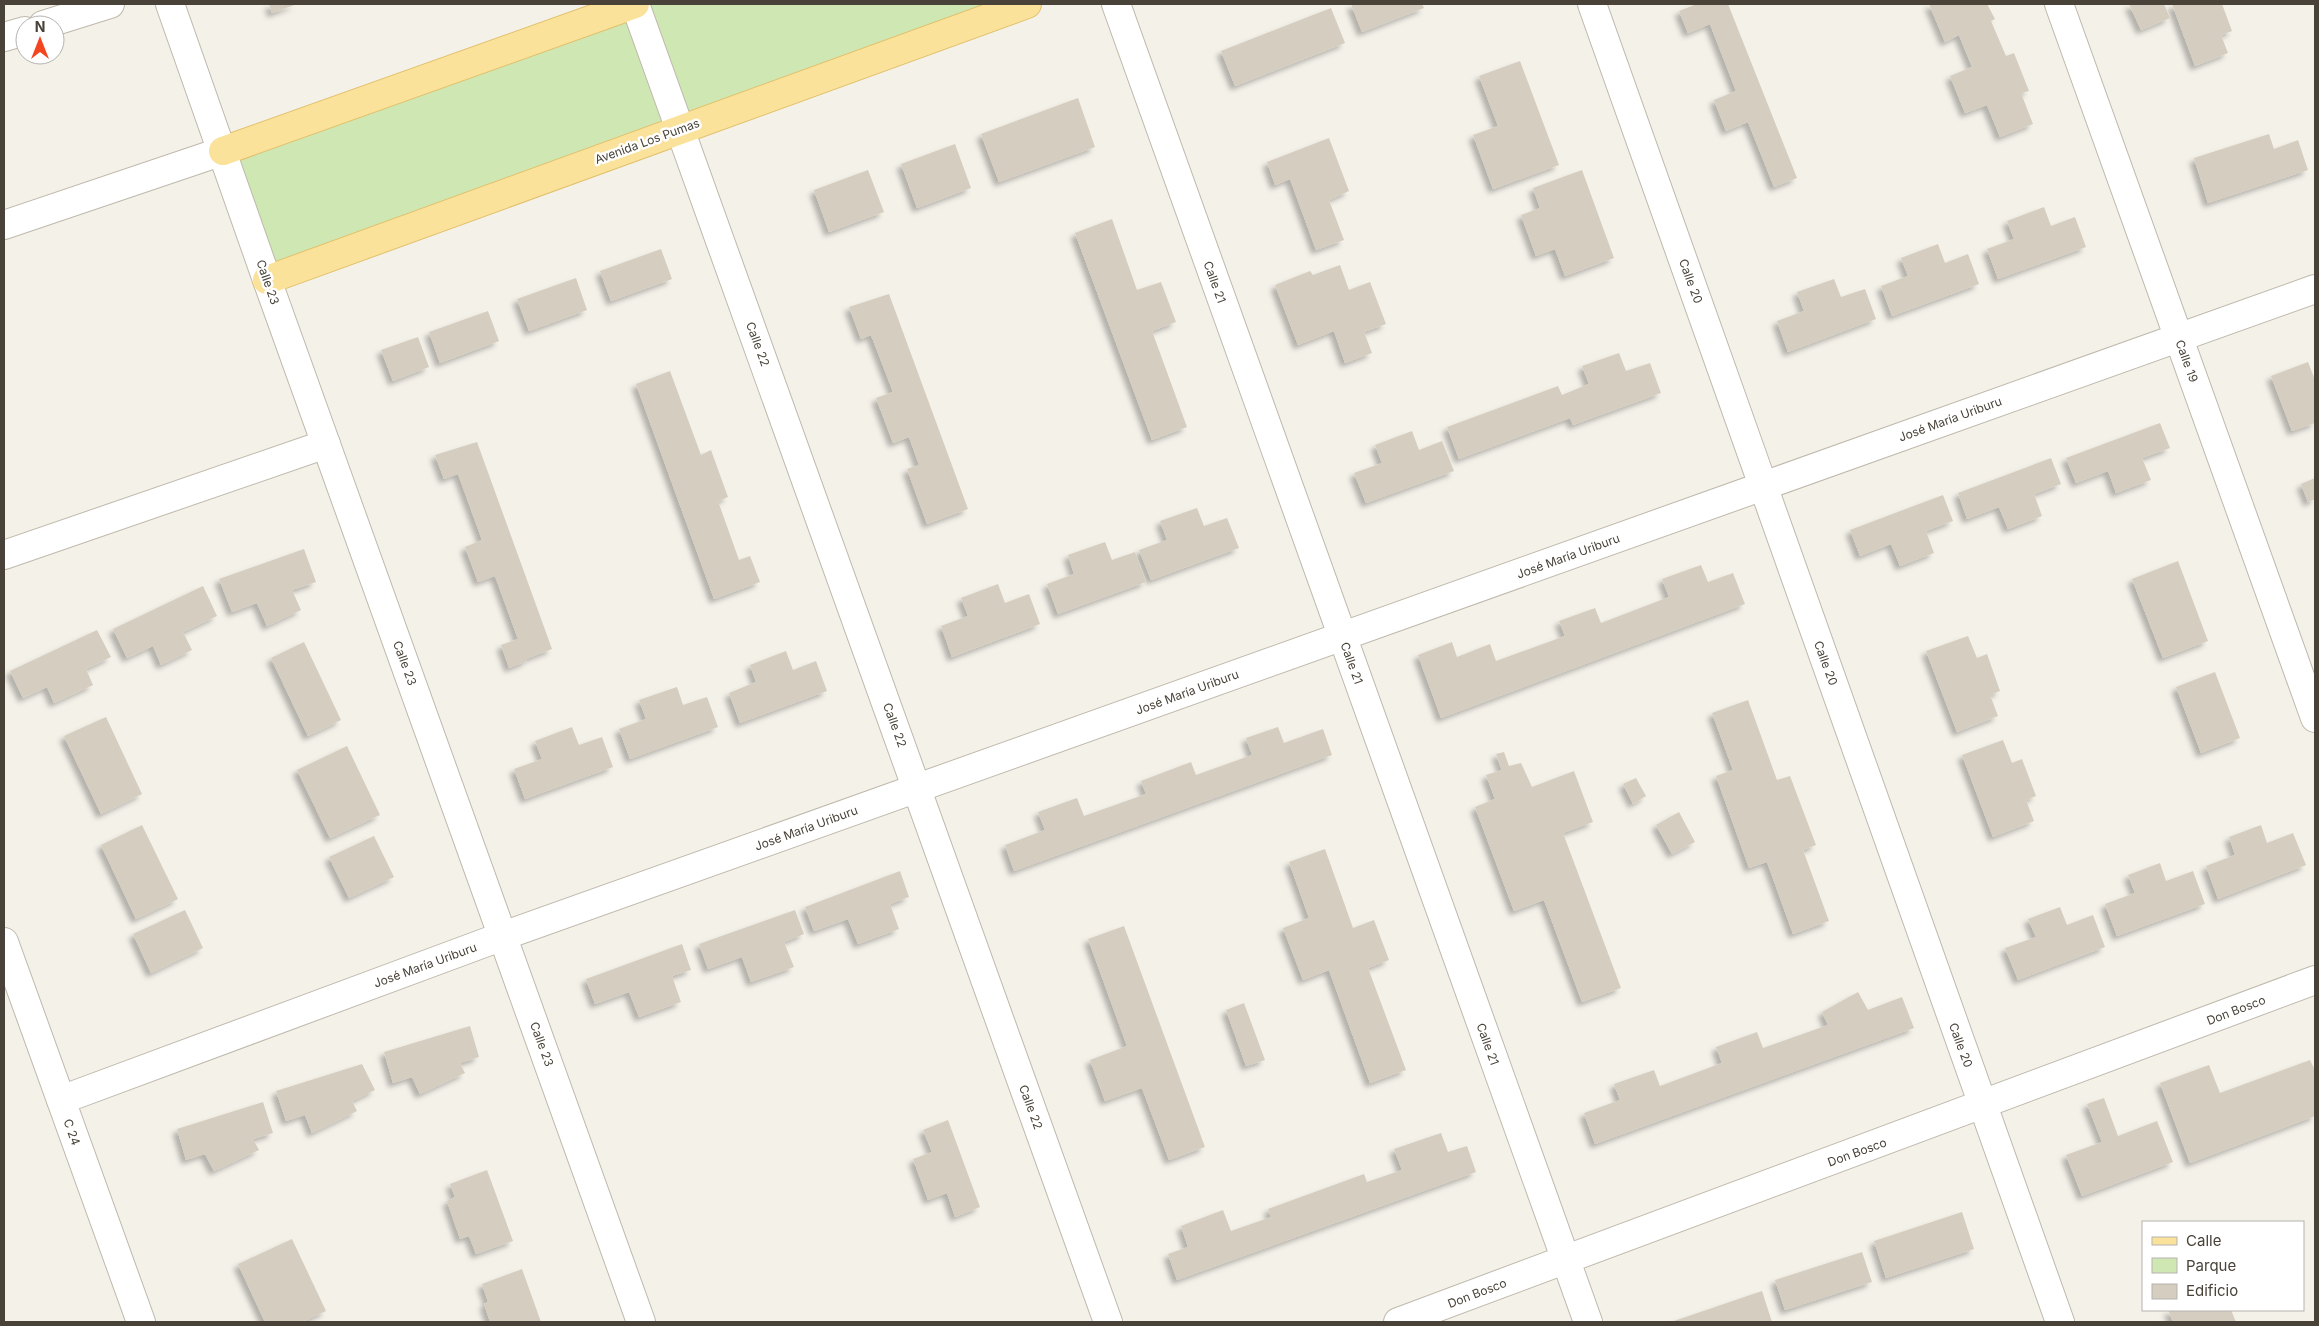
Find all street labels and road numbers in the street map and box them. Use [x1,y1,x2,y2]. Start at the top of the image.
street label: Avenida Los Pumas [593,115,701,167]
street label: Calle 20 [1676,257,1706,305]
street label: Calle 23 [253,258,283,306]
street label: Calle 21 [1200,259,1230,305]
street label: Calle 22 [743,320,773,368]
street label: Calle 19 [2172,338,2202,384]
street label: José María Uriburu [1896,393,2004,445]
street label: José María Uriburu [1514,530,1622,582]
street label: Calle 23 [390,639,420,687]
street label: Calle 20 [1811,639,1841,687]
street label: Calle 21 [1337,640,1367,686]
street label: José María Uriburu [1133,666,1241,718]
street label: Calle 22 [880,701,910,749]
street label: José María Uriburu [752,802,860,854]
street label: José María Uriburu [371,939,479,991]
street label: Don Bosco [2204,992,2268,1028]
street label: Calle 23 [527,1020,557,1068]
street label: Calle 21 [1473,1021,1503,1067]
street label: Calle 20 [1946,1021,1976,1069]
street label: Calle 22 [1016,1083,1046,1131]
street label: C 24 [60,1117,84,1147]
street label: Don Bosco [1825,1134,1889,1170]
street label: Don Bosco [1445,1275,1509,1311]

